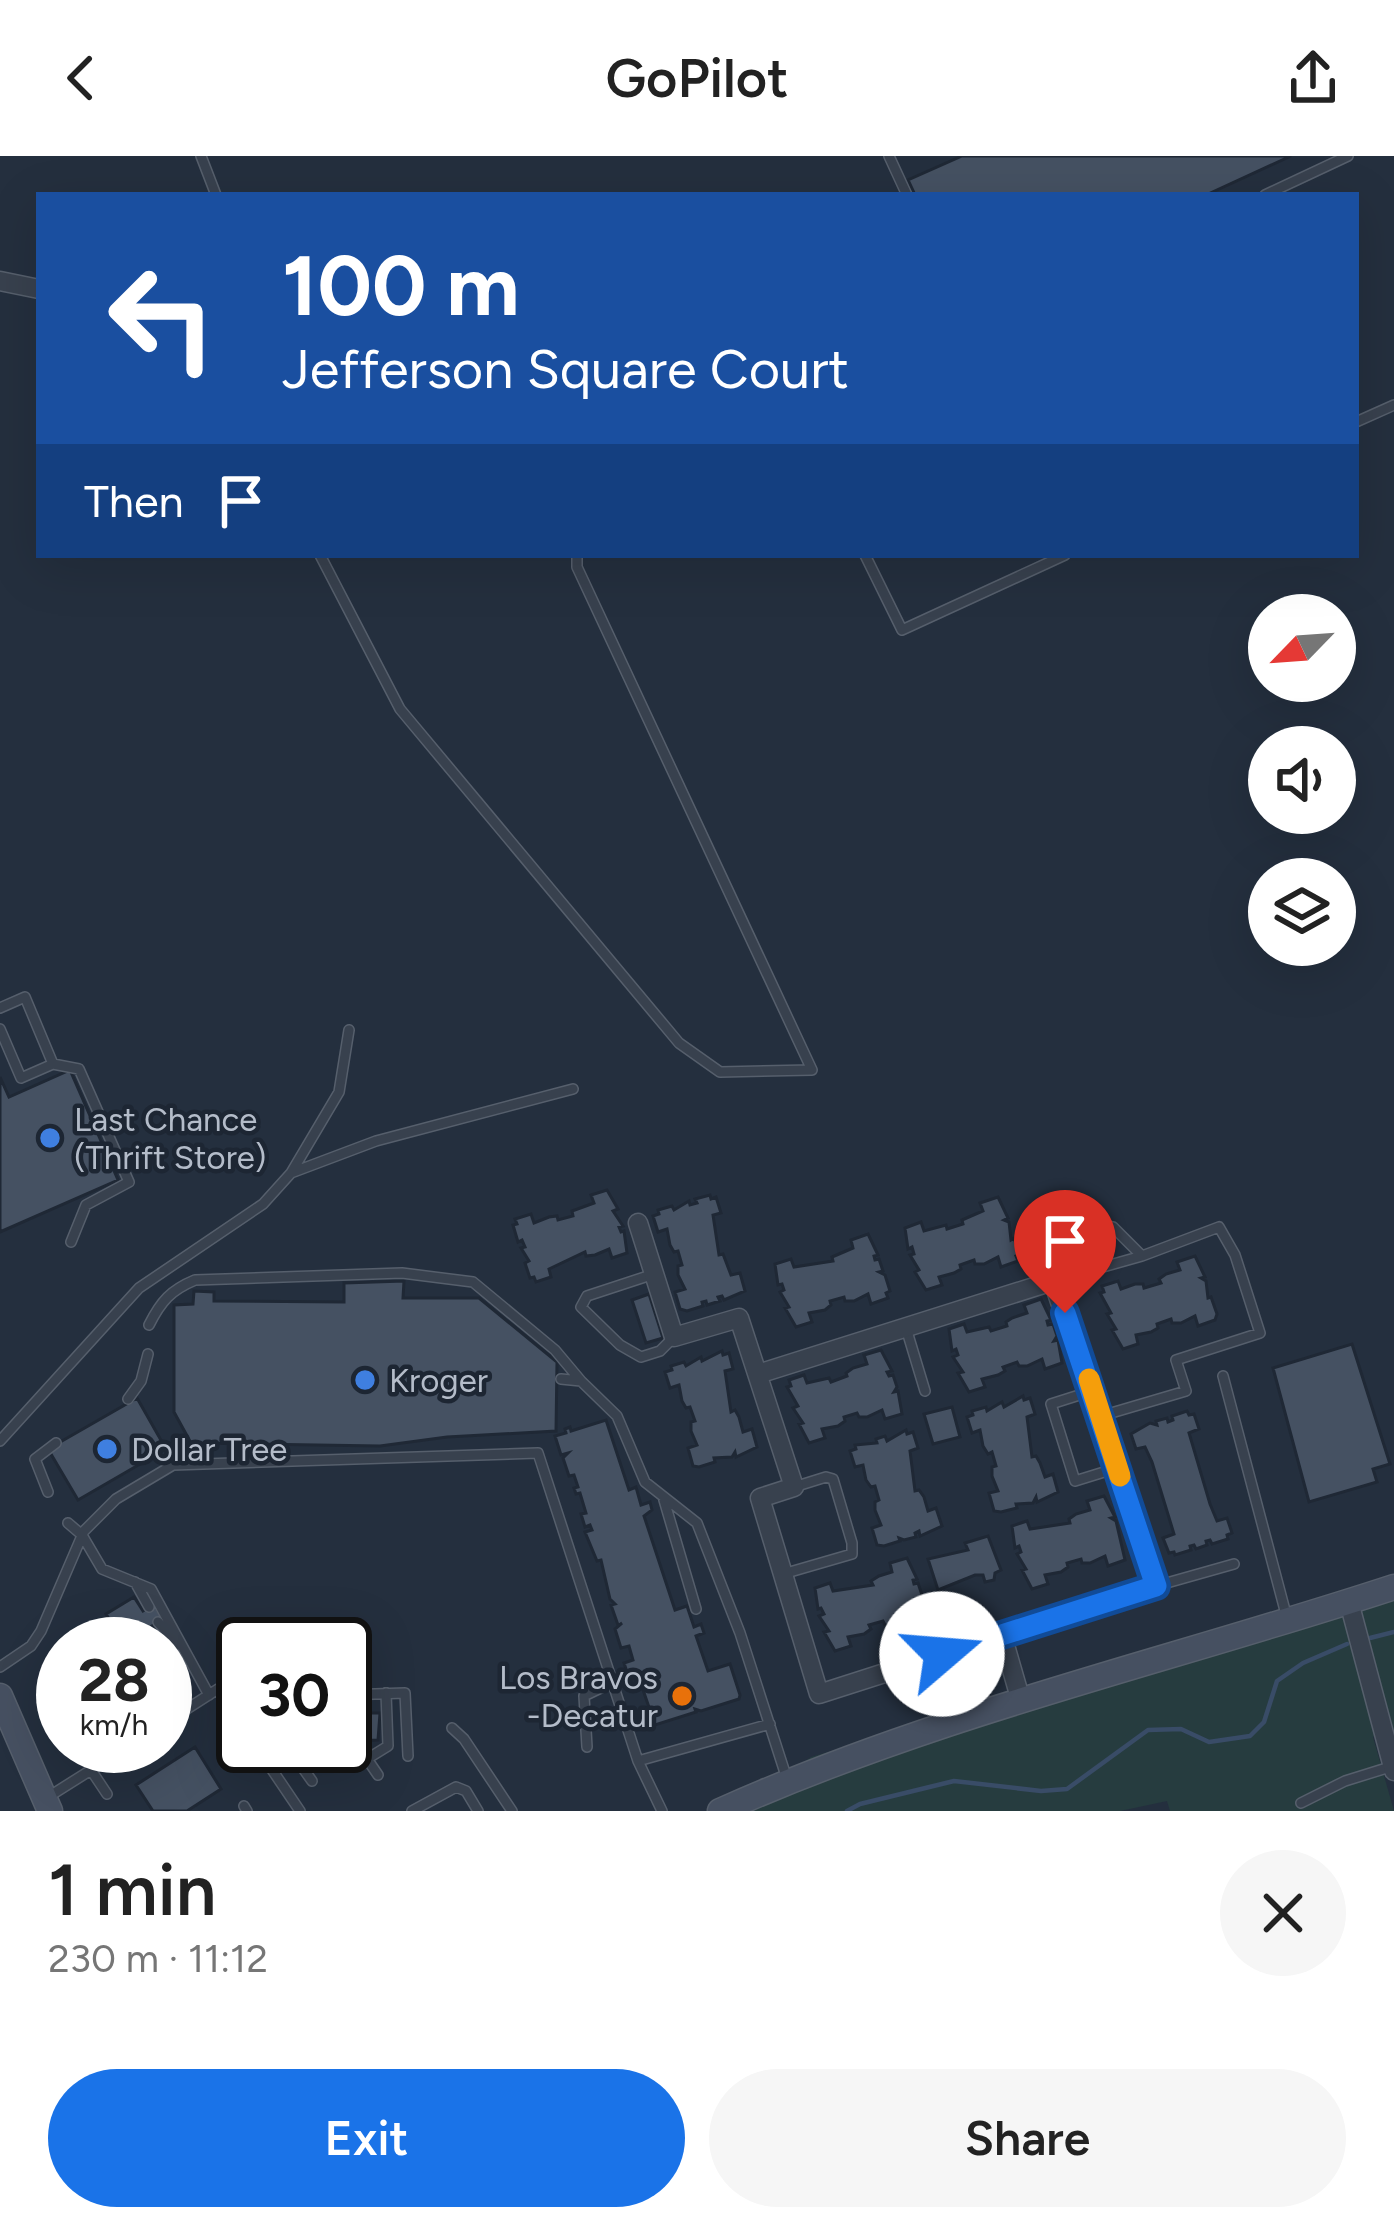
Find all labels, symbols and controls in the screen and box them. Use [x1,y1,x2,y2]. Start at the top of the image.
icon: back [48,45,114,111]
icon: share [1280,45,1346,111]
text: GoPilot [606,46,788,111]
text: 100 m [282,235,520,336]
icon: left [84,240,240,396]
text: Jefferson Square Court [282,337,849,402]
icon: arrive [208,468,274,534]
text: Then [84,474,184,528]
north arrow [1248,594,1356,702]
map controls [1248,594,1356,966]
button: sound [1248,726,1356,834]
button: layers [1248,858,1356,966]
place label: Last Chance (Thrift Store) [74,1100,266,1177]
marker: Last Chance (Thrift Store) [37,1125,63,1151]
pin [1014,1190,1116,1313]
icon: arrive [1032,1208,1098,1274]
place label: Kroger [389,1361,488,1400]
marker: Kroger [352,1367,378,1393]
place label: Dollar Tree [131,1430,287,1469]
marker: Dollar Tree [94,1436,120,1462]
position arrow [879,1591,1005,1717]
speed limit sign: 30 [216,1617,372,1773]
text: 28 [78,1644,150,1716]
place label: Los Bravos -Decatur [499,1658,658,1735]
marker: Los Bravos -Decatur [669,1683,695,1709]
text: km/h [80,1706,148,1743]
text: 1 min [48,1847,216,1933]
button: close [1220,1850,1346,1976]
text: 230 m · 11:12 [48,1935,268,1982]
button: Exit [48,2069,685,2207]
button: Share [709,2069,1346,2207]

